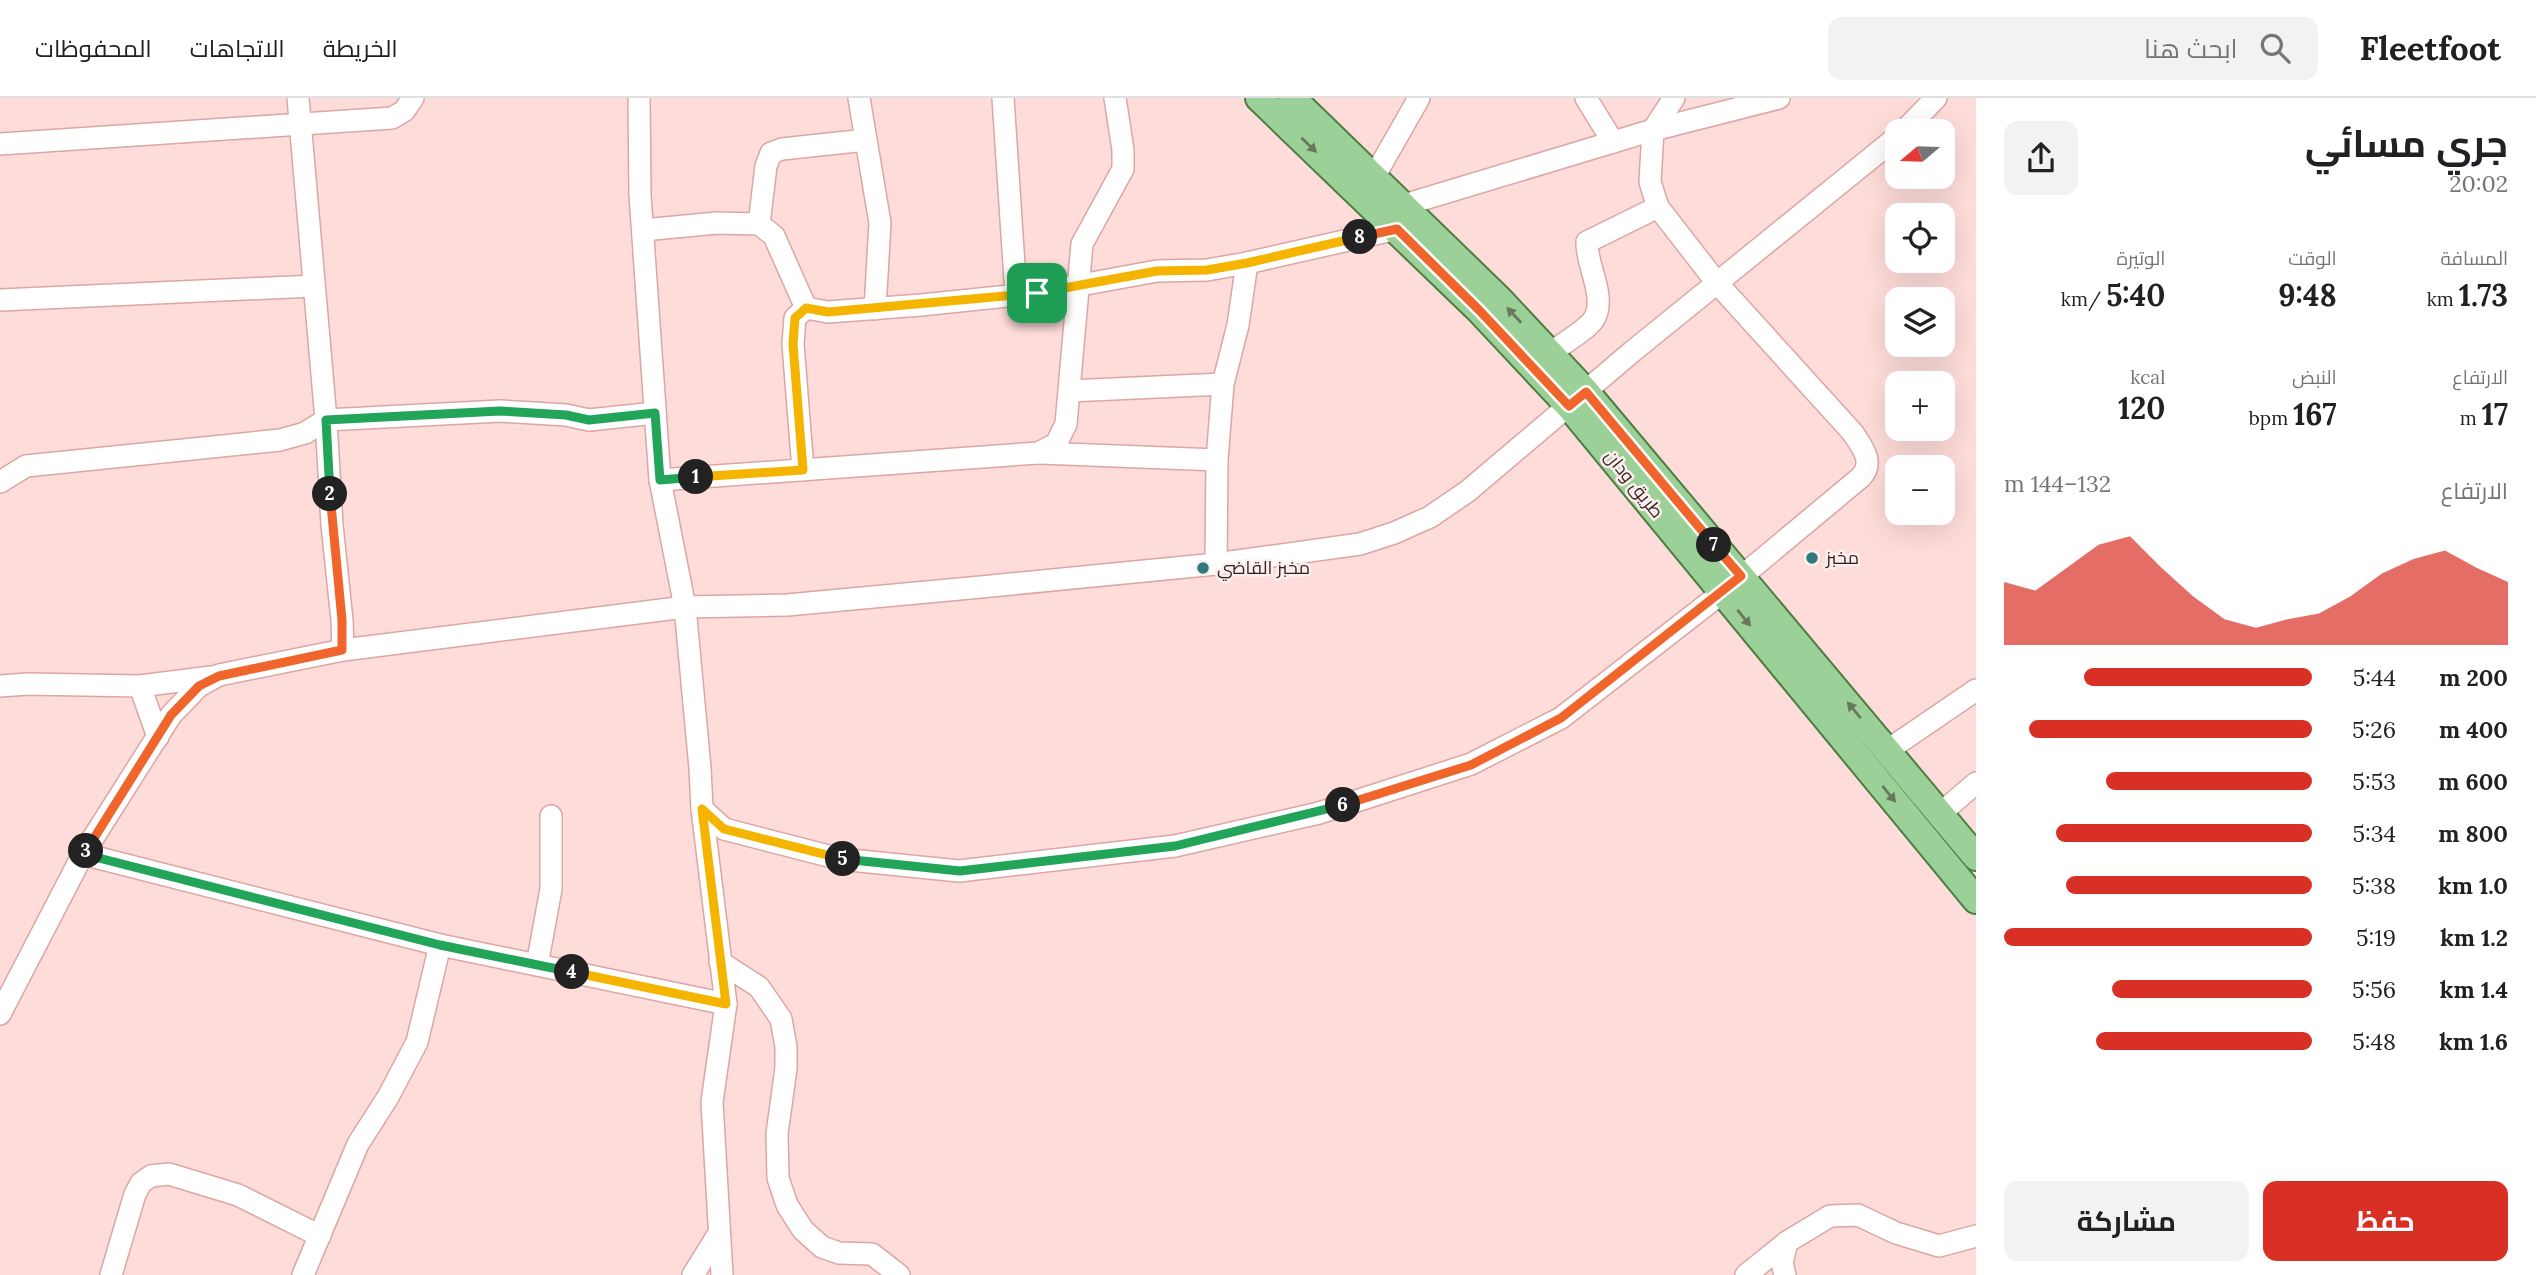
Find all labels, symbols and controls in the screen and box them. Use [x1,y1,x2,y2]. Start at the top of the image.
search box [1828,17,2318,80]
text: Fleetfoot [2360,27,2501,69]
icon: search [2256,29,2294,67]
text: ابحث هنا [2144,32,2238,65]
text: المحفوظات [35,33,152,64]
text: الاتجاهات [190,33,285,64]
text: الخريطة [323,33,398,64]
north arrow [1885,119,1955,189]
map controls [1885,119,1955,525]
text: جري مسائي [2305,119,2508,167]
button: share [2004,121,2078,195]
one-way arrow [1300,137,1318,153]
text: 20:02 [2449,169,2508,198]
button: locate [1885,203,1955,273]
pin: 8 [1342,220,1378,254]
text: 8 [1354,224,1365,248]
text: الوتيرة [2117,246,2165,270]
text: الوقت [2288,246,2337,270]
text: المسافة [2440,246,2508,270]
pin [1007,263,1067,323]
icon: arrive [1018,274,1056,312]
text: 5:40 [2106,276,2165,314]
text: 9:48 [2278,276,2337,314]
text: 1.73 [2459,276,2508,314]
button: layers [1885,287,1955,357]
text: /km [2061,287,2106,311]
text: km [2427,287,2459,311]
one-way arrow [1506,306,1522,324]
text: kcal [2130,365,2165,389]
text: النبض [2292,365,2337,389]
text: الارتفاع [2452,365,2508,389]
button: + [1885,371,1955,441]
text: 120 [2118,389,2165,427]
text: 167 [2293,395,2337,433]
text: 17 [2482,395,2508,433]
text: bpm [2249,406,2293,430]
text: m [2460,406,2482,430]
street label: طريق ودان [1599,445,1669,523]
button: − [1885,455,1955,525]
pin: 1 [678,460,714,494]
text: 1 [692,464,699,488]
text: 132–144 m [2004,469,2111,498]
pin: 2 [312,476,348,512]
text: الارتفاع [2441,476,2508,505]
text: 2 [324,481,335,505]
pin: 7 [1696,528,1732,562]
text: 7 [1709,532,1718,556]
place label: مخبز [1825,546,1859,569]
marker: مخبز [1804,550,1820,566]
place label: مخبز القاضي [1217,556,1310,581]
marker: مخبز القاضي [1195,560,1211,576]
one-way arrow [1736,610,1751,627]
text: 5:44 [2353,663,2396,692]
text: 200 m [2439,663,2508,692]
one-way arrow [1846,701,1862,719]
text: 5:26 [2352,715,2396,744]
text: 400 m [2439,715,2508,744]
text: 5:53 [2352,767,2396,796]
text: 600 m [2438,767,2508,796]
one-way arrow [1881,785,1896,803]
pin: 6 [1326,788,1360,822]
text: 6 [1337,792,1348,816]
text: 5:34 [2352,819,2396,848]
text: 800 m [2438,819,2508,848]
pin: 3 [68,834,104,868]
text: 3 [80,838,91,862]
pin: 5 [826,842,860,876]
text: 5 [837,846,848,870]
text: 5:38 [2352,871,2396,900]
text: 1.0 km [2438,871,2508,900]
text: 5:19 [2356,923,2396,952]
text: 1.2 km [2440,923,2508,952]
pin: 4 [554,954,590,990]
text: 4 [566,959,577,983]
text: 5:56 [2352,975,2396,1004]
text: 1.4 km [2440,975,2508,1004]
text: 5:48 [2352,1027,2396,1056]
text: 1.6 km [2439,1027,2508,1056]
button: مشاركة [2004,1181,2249,1261]
button: حفظ [2263,1181,2508,1261]

